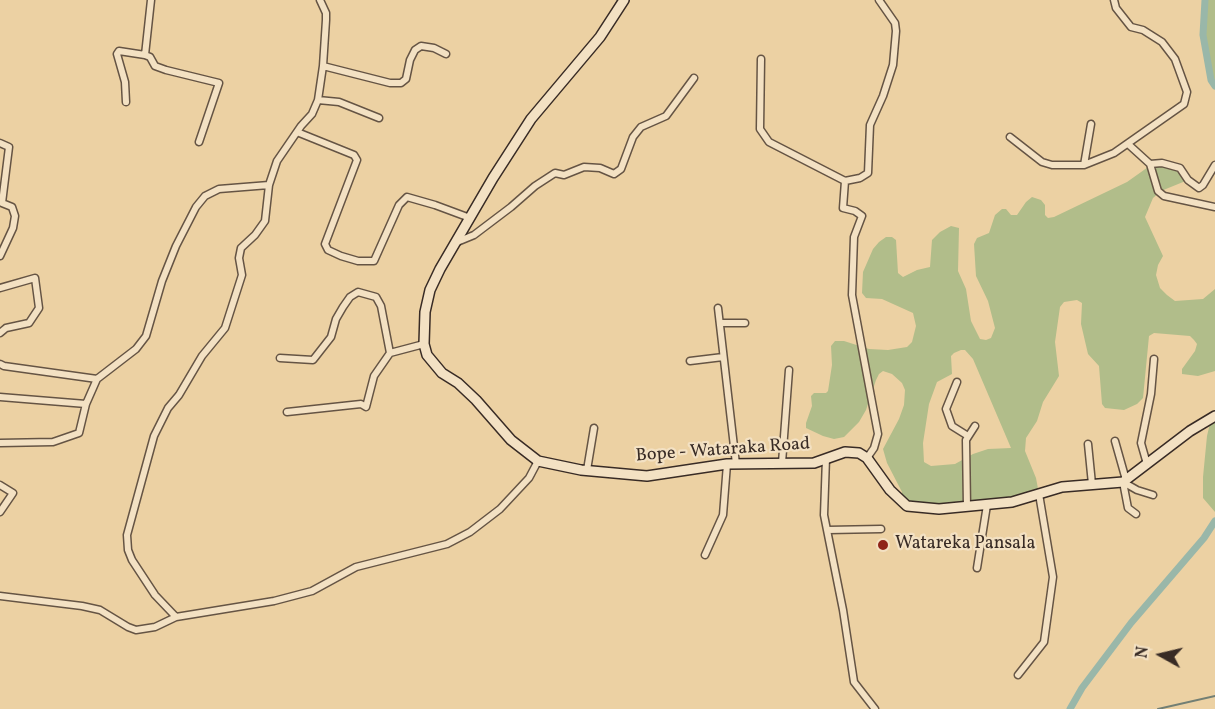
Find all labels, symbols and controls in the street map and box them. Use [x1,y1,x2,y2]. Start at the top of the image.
street label: Bope - Wataraka Road [635,434,811,468]
place label: Watareka Pansala [895,534,1035,556]
marker: Watareka Pansala [876,538,890,552]
north arrow [1131,625,1191,685]
text: N [1131,645,1155,660]

